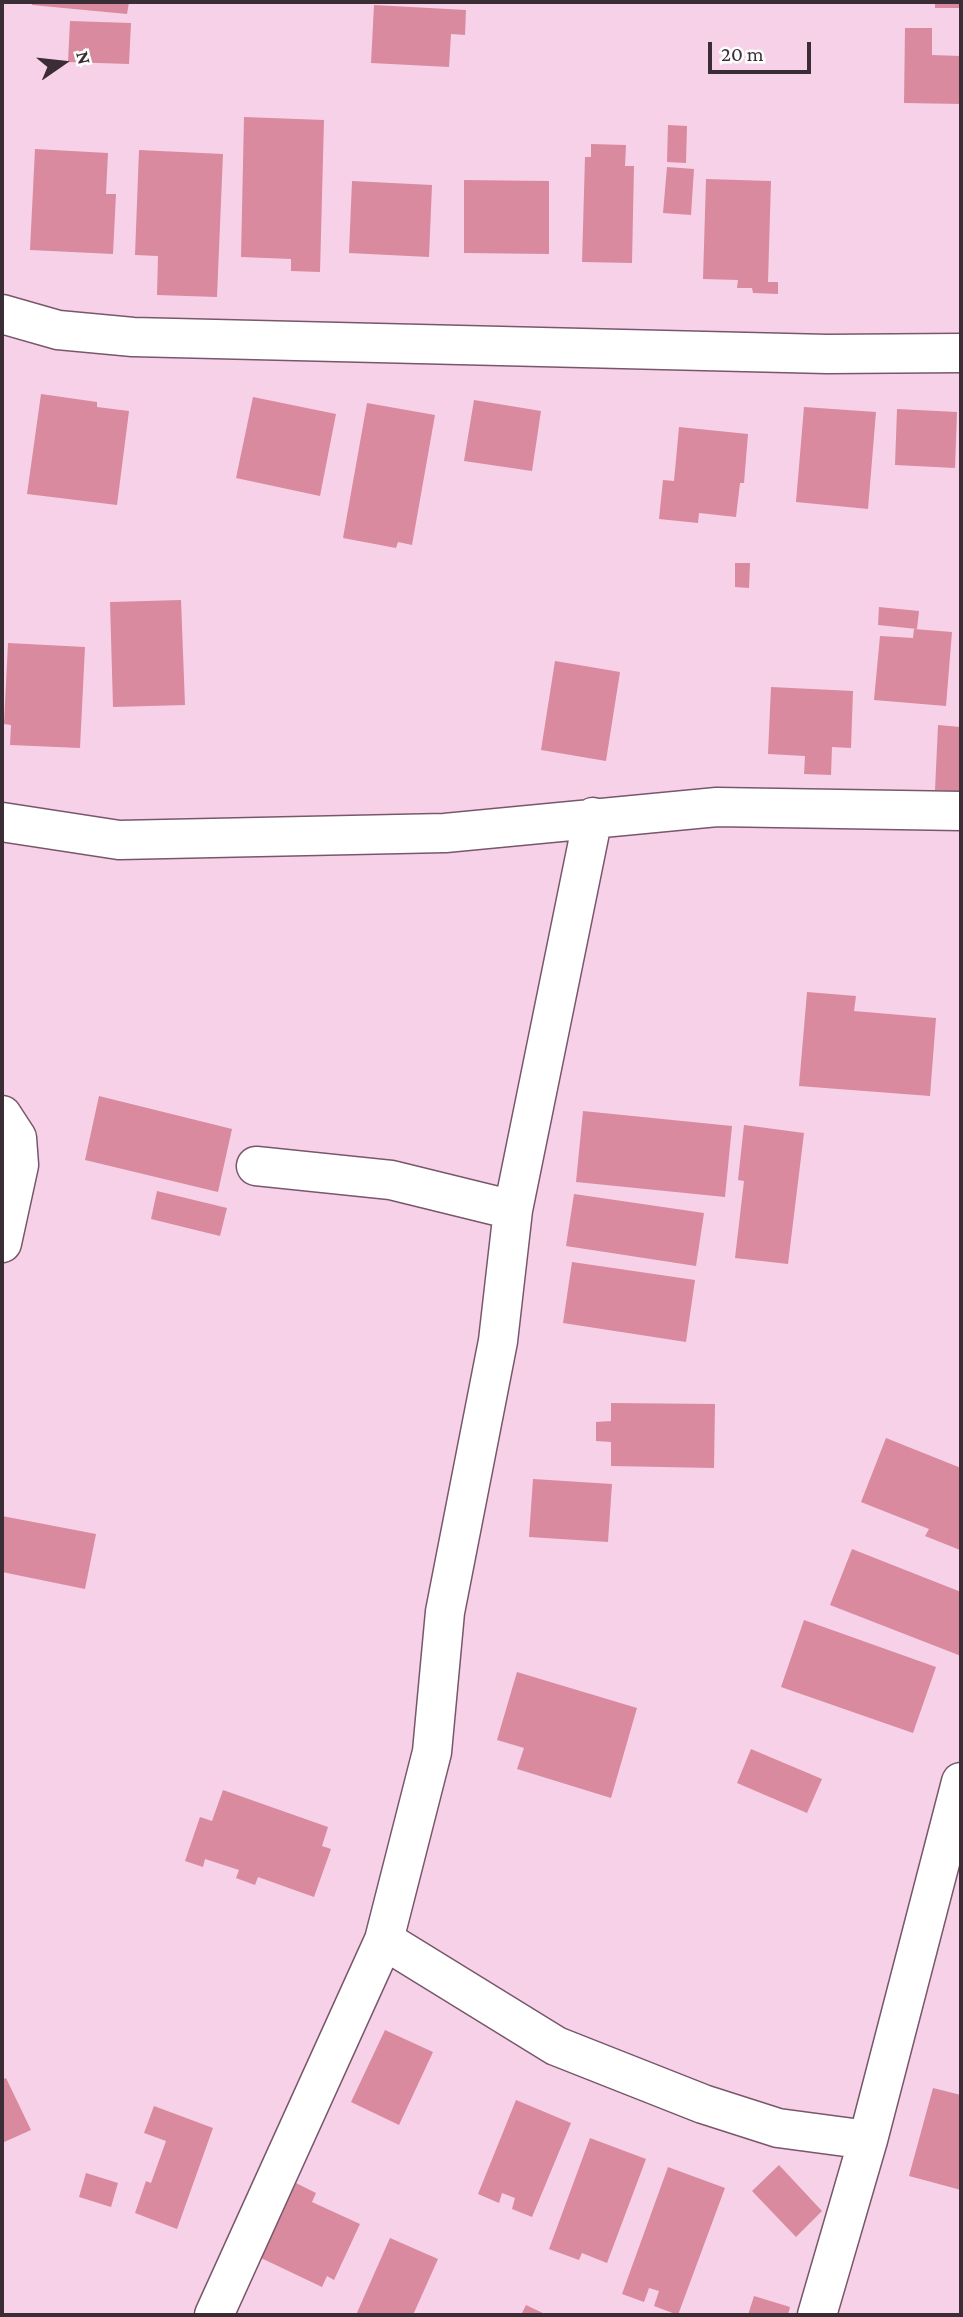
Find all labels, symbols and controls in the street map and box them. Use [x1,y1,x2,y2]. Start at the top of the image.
north arrow [28,28,98,98]
scale bar [711,28,814,72]
text: 20 m [721,42,764,66]
text: N [72,49,96,67]

